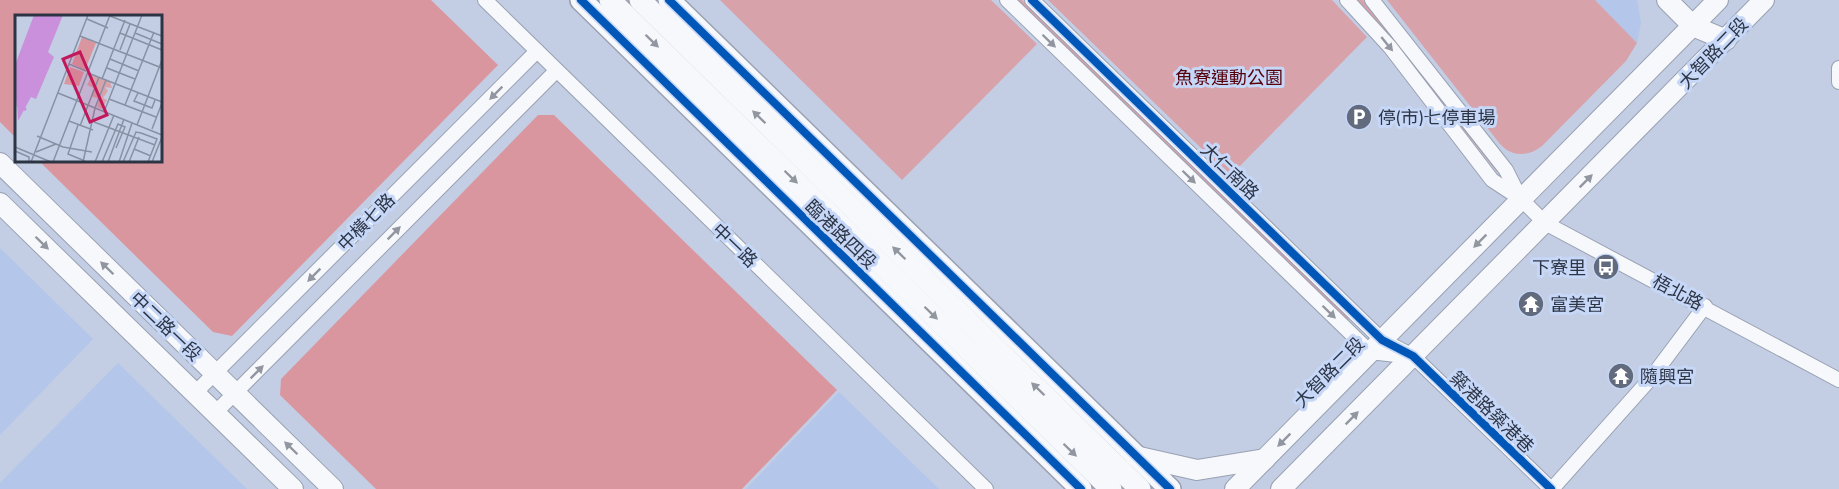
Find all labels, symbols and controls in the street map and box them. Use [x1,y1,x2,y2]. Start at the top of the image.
street label: 大智路二段 [1672,11,1754,95]
inset map [15,15,162,162]
one-way arrow [1041,33,1055,47]
one-way arrow [644,34,659,48]
one-way arrow [1380,36,1392,51]
park label: 魚寮運動公園 [1175,64,1283,91]
one-way arrow [489,85,503,99]
parking icon: 停(市)七停車場 [1344,102,1374,132]
place label: 停(市)七停車場 [1378,104,1496,131]
one-way arrow [753,110,767,124]
street label: 大仁南路 [1195,136,1265,206]
one-way arrow [1181,169,1195,183]
one-way arrow [784,170,798,184]
one-way arrow [1579,174,1593,188]
street label: 中橫七路 [331,187,401,257]
street label: 臨港路四段 [799,193,883,275]
street label: 中一路 [706,217,764,273]
one-way arrow [387,227,401,241]
one-way arrow [1473,234,1487,248]
one-way arrow [34,236,48,250]
one-way arrow [891,246,906,260]
bus stop icon: 下寮里 [1591,252,1621,282]
place label: 下寮里 [1532,254,1586,281]
one-way arrow [100,261,114,275]
street label: 梧北路 [1648,267,1708,317]
one-way arrow [307,268,321,282]
street label: 中二路一段 [124,285,208,367]
temple icon: 富美宮 [1516,289,1546,319]
place label: 富美宮 [1550,291,1604,318]
one-way arrow [1321,305,1335,319]
one-way arrow [923,306,937,320]
street label: 大智路二段 [1288,331,1370,413]
temple icon: 隨興宮 [1606,361,1636,391]
place label: 隨興宮 [1640,363,1694,390]
one-way arrow [250,365,264,379]
street label: 築港路築港巷 [1444,365,1540,459]
one-way arrow [1032,383,1046,397]
one-way arrow [1345,411,1359,425]
one-way arrow [1277,432,1291,446]
one-way arrow [284,442,298,456]
one-way arrow [1063,442,1077,456]

